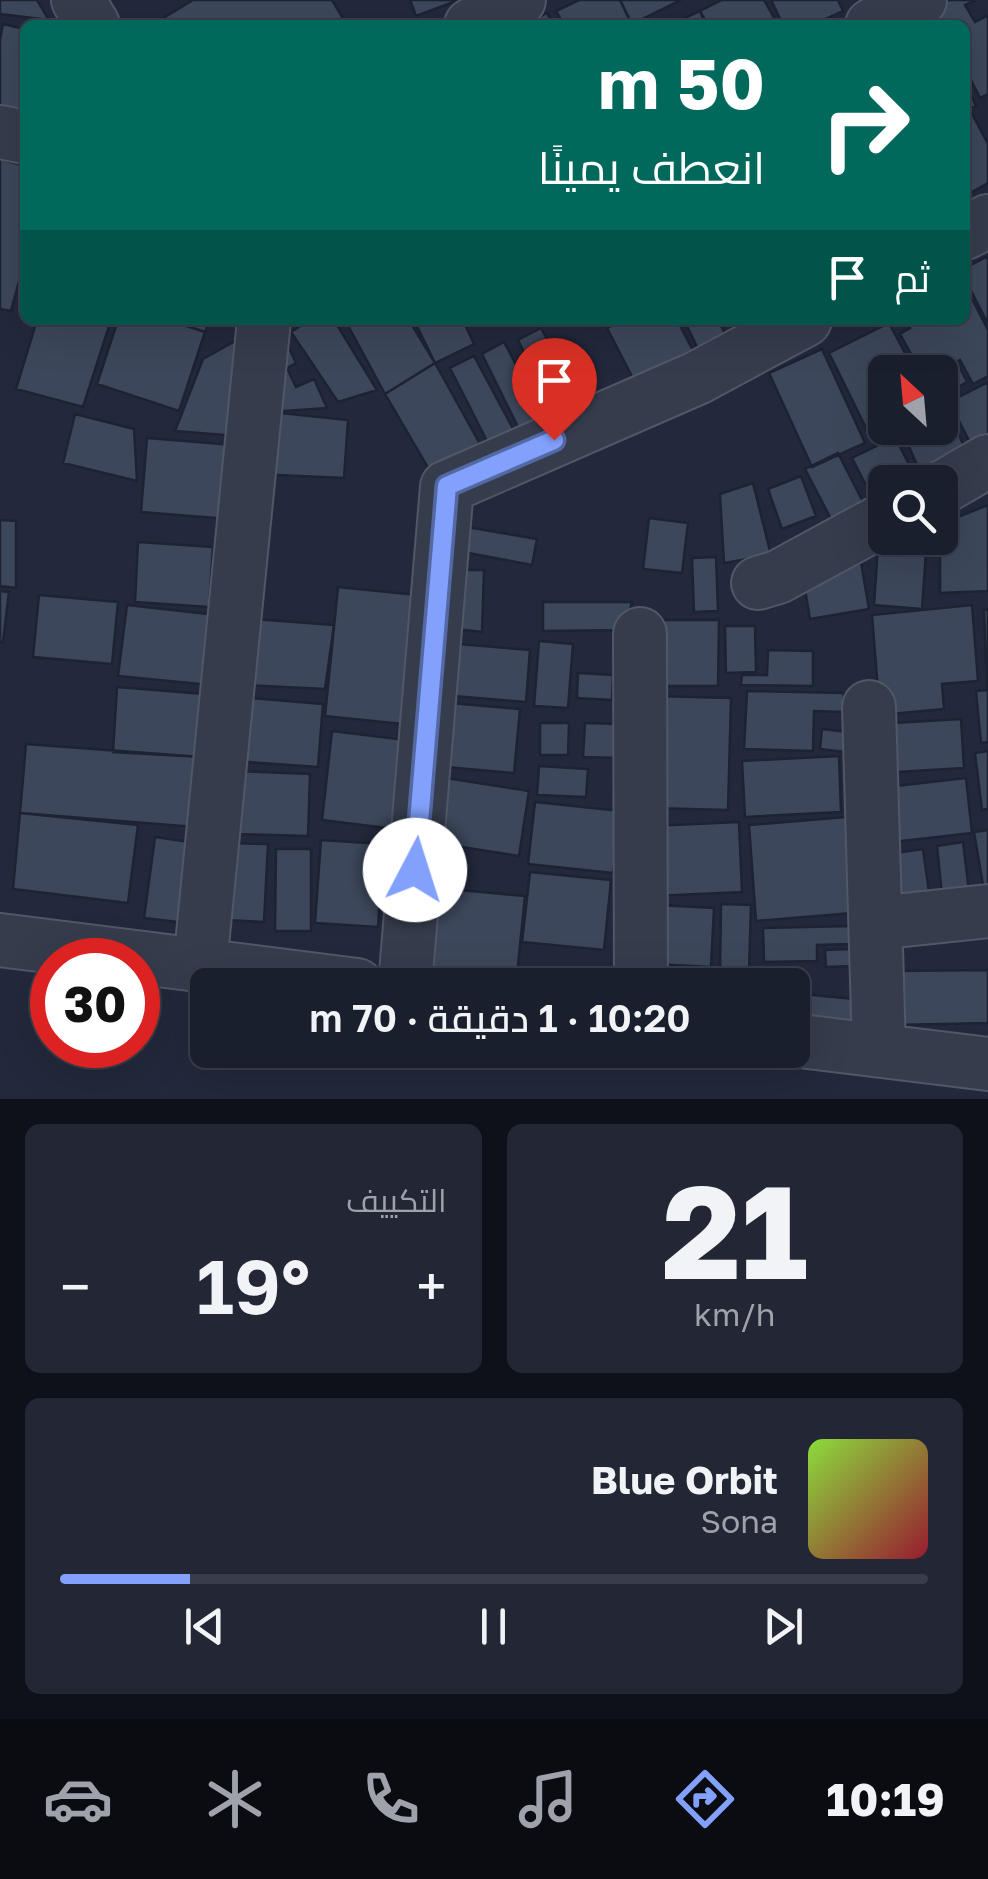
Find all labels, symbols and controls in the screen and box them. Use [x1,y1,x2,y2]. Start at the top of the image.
text: 50 m [598,40,765,124]
icon: right [800,60,930,190]
text: انعطف يمينًا [538,140,765,194]
icon: arrive [820,250,875,305]
text: ثم [895,255,930,300]
pin [512,338,597,441]
icon: arrive [527,353,582,408]
north arrow [868,355,958,445]
map controls [868,355,958,555]
button: search [868,465,958,555]
position arrow [363,818,467,922]
speed limit sign: 30 [30,938,160,1068]
text: 10:20 · 1 دقيقة · 70 m [309,995,691,1040]
text: 21 [662,1152,808,1308]
text: التكييف [346,1181,447,1219]
text: 19° [196,1240,310,1331]
text: − [60,1253,90,1319]
text: + [416,1253,446,1319]
text: km/h [694,1295,775,1333]
text: Blue Orbit [591,1457,778,1502]
text: Sona [701,1502,778,1540]
icon: previous [177,1599,232,1654]
icon: pause [466,1599,521,1654]
icon: next [756,1599,811,1654]
icon: car [43,1764,113,1834]
icon: climate [200,1764,270,1834]
icon: phone [356,1764,426,1834]
icon: music [513,1764,583,1834]
icon: directions [670,1764,740,1834]
text: 10:19 [826,1772,945,1826]

